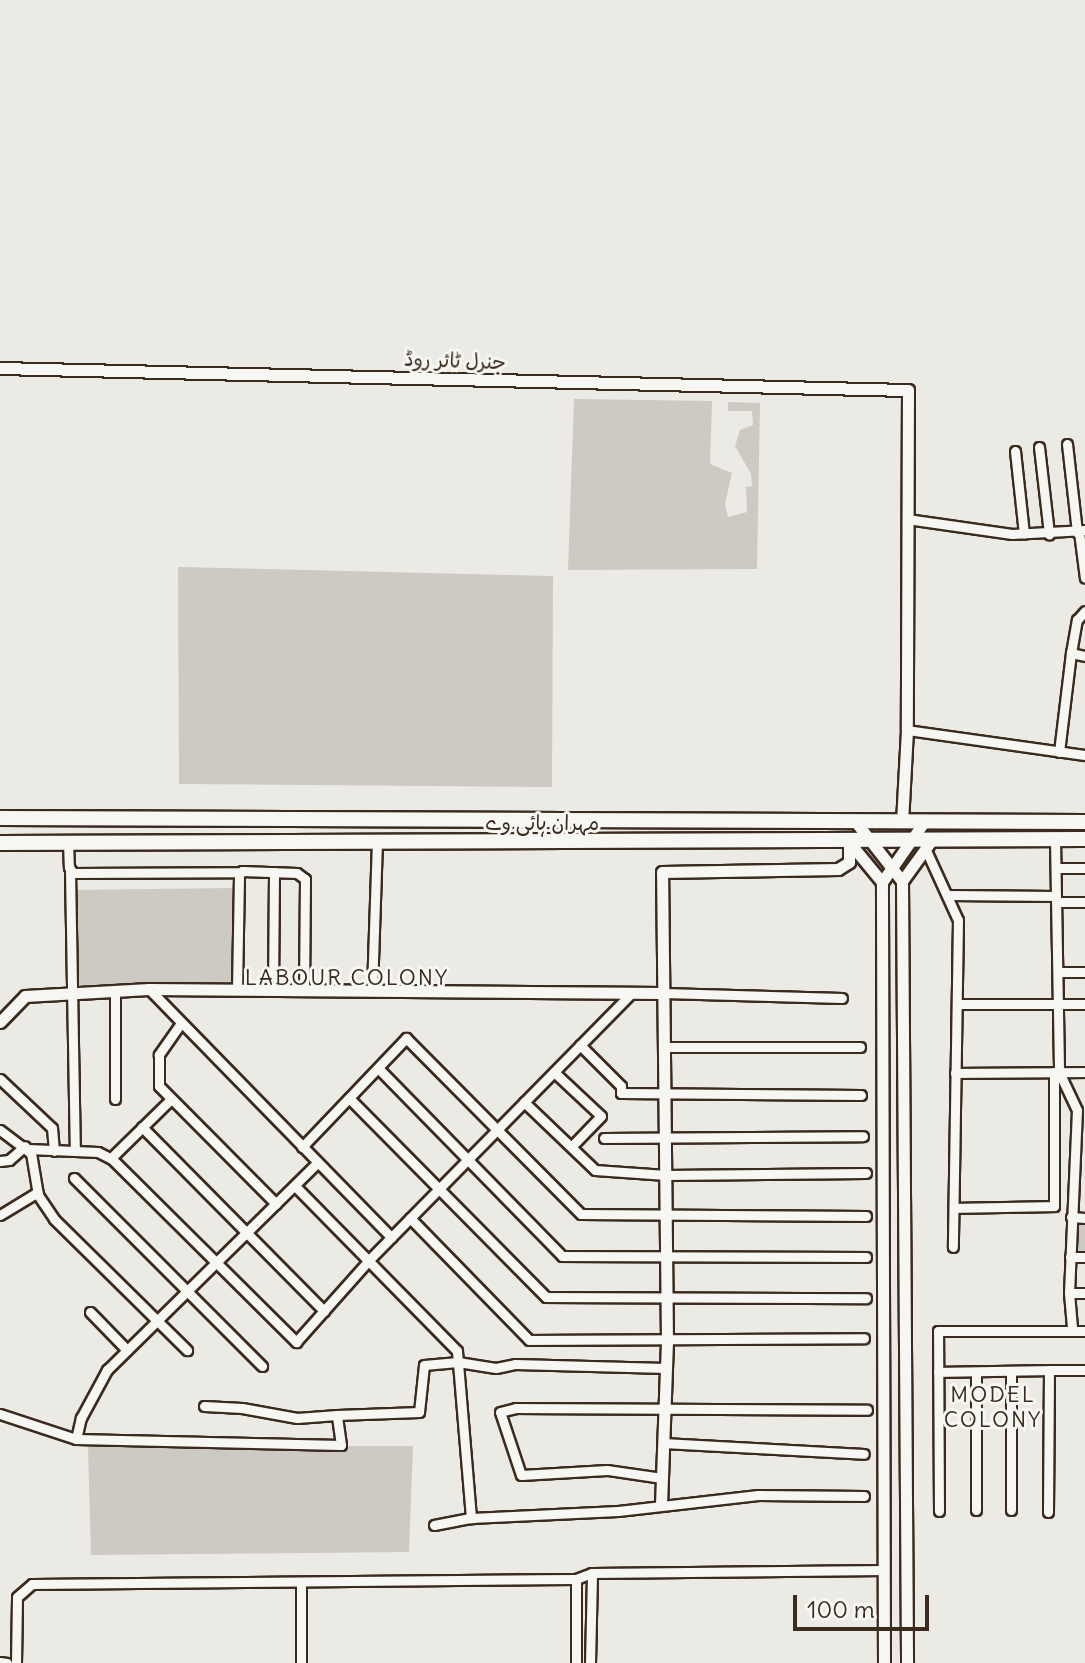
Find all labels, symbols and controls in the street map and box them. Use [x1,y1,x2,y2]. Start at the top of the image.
street label: جنرل ٹائر روڈ [404,346,506,374]
street label: مہران ہائی وے [485,810,599,834]
district label: LABOUR COLONY [245,965,449,991]
district label: MODEL COLONY [944,1381,1042,1432]
scale bar [797,1579,933,1629]
text: 100 m [807,1594,875,1624]

